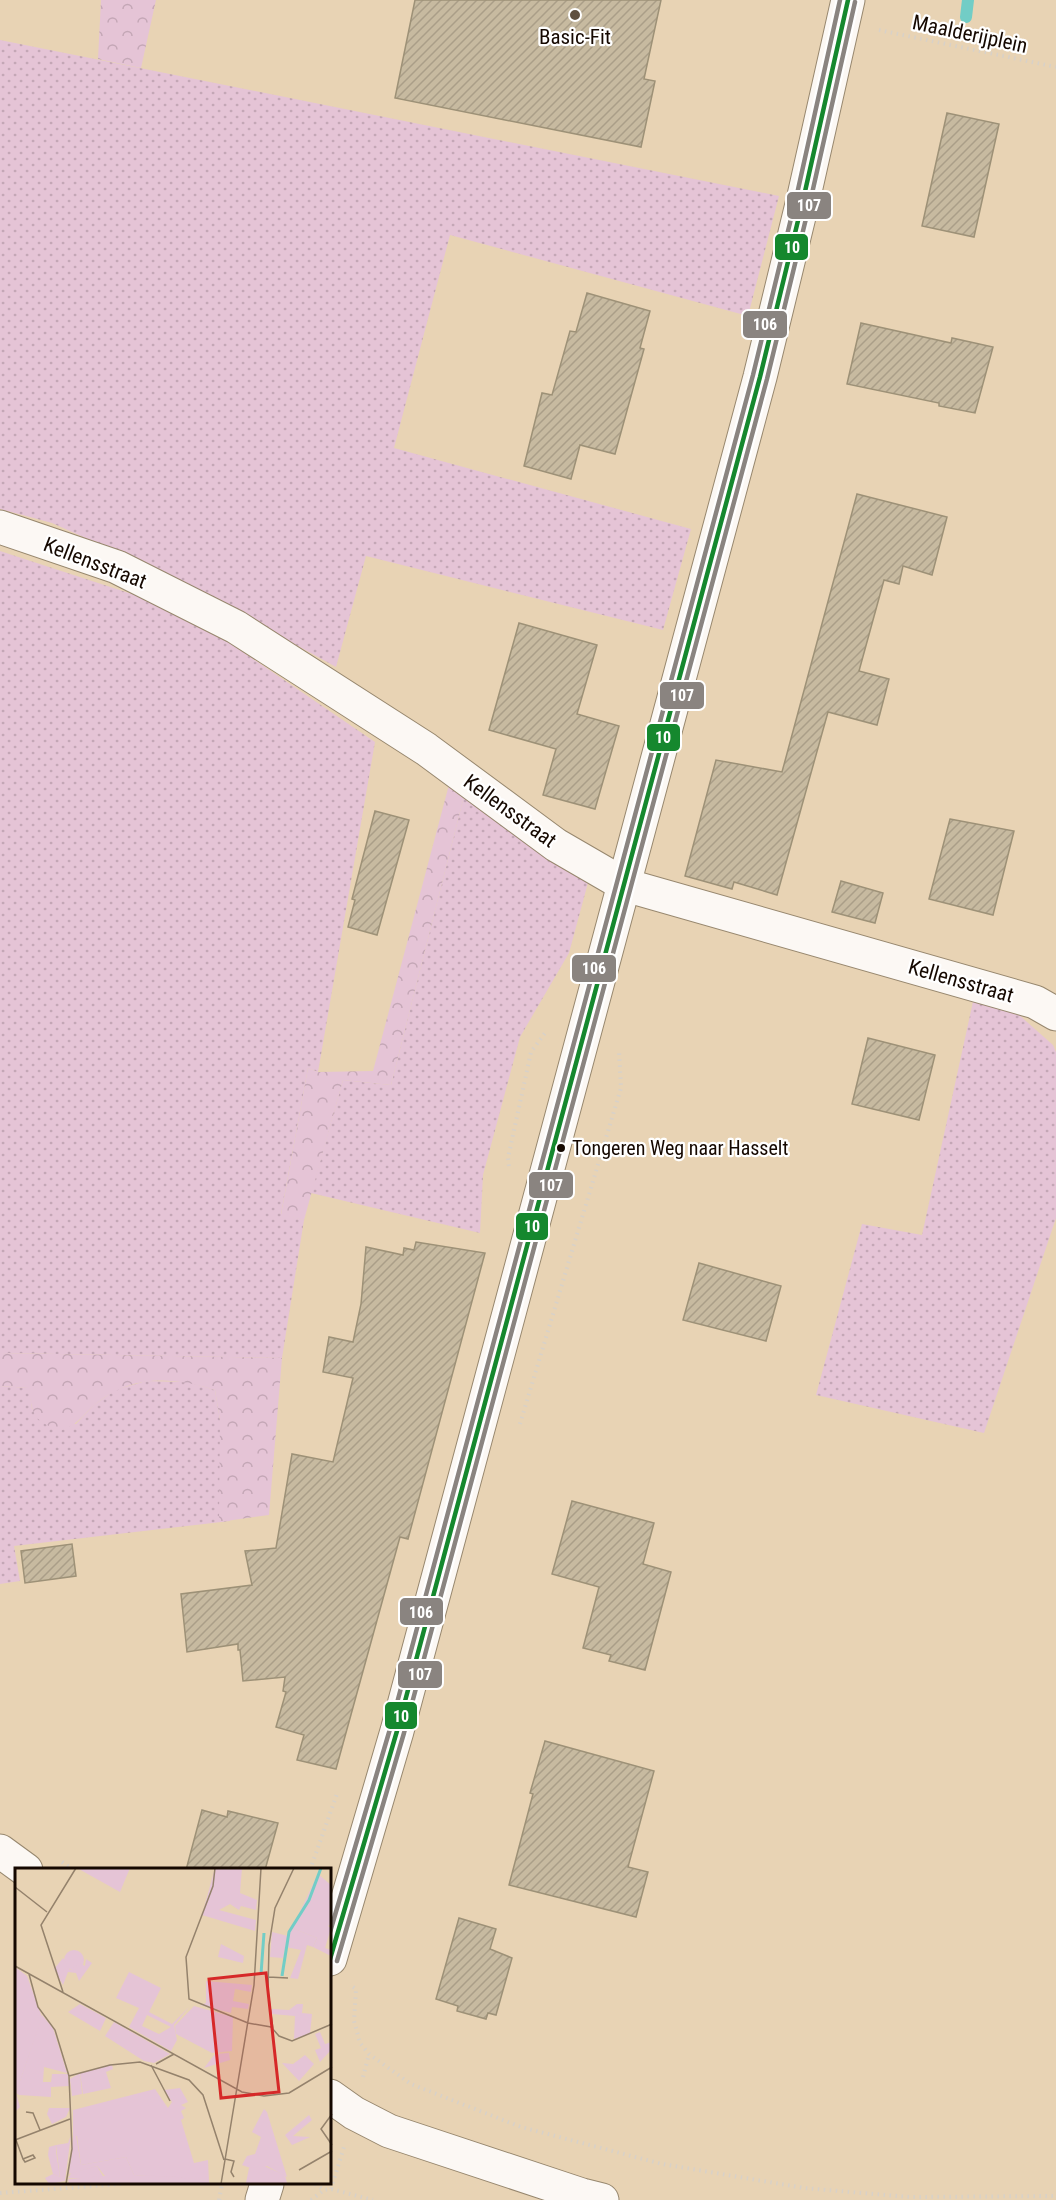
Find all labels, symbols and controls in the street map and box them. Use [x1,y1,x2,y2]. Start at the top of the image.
marker: Basic-Fit [568,8,582,22]
street label: Maalderijplein [910,10,1030,58]
place label: Basic-Fit [539,25,611,49]
line badge: 107 [786,191,832,220]
text: 107 [797,196,821,215]
line badge: 10 [774,233,809,261]
text: 10 [784,238,800,257]
line badge: 106 [742,310,788,339]
text: 106 [753,315,777,334]
street label: Kellensstraat [40,532,150,594]
line badge: 107 [659,681,705,710]
text: 107 [670,686,694,705]
line badge: 10 [646,723,681,752]
text: 10 [655,728,671,747]
street label: Kellensstraat [459,769,561,853]
line badge: 106 [571,954,617,983]
street label: Kellensstraat [906,955,1016,1007]
text: 106 [582,959,606,978]
place label: Tongeren Weg naar Hasselt [572,1136,788,1160]
marker: Tongeren Weg naar Hasselt [555,1142,567,1154]
line badge: 107 [528,1171,574,1199]
text: 107 [539,1176,563,1195]
line badge: 10 [515,1212,549,1241]
text: 10 [524,1217,540,1236]
line badge: 106 [399,1597,444,1626]
text: 106 [409,1603,433,1622]
line badge: 107 [397,1660,443,1689]
text: 107 [408,1665,432,1684]
line badge: 10 [384,1701,418,1730]
text: 10 [393,1707,409,1726]
inset map [15,1868,332,2185]

